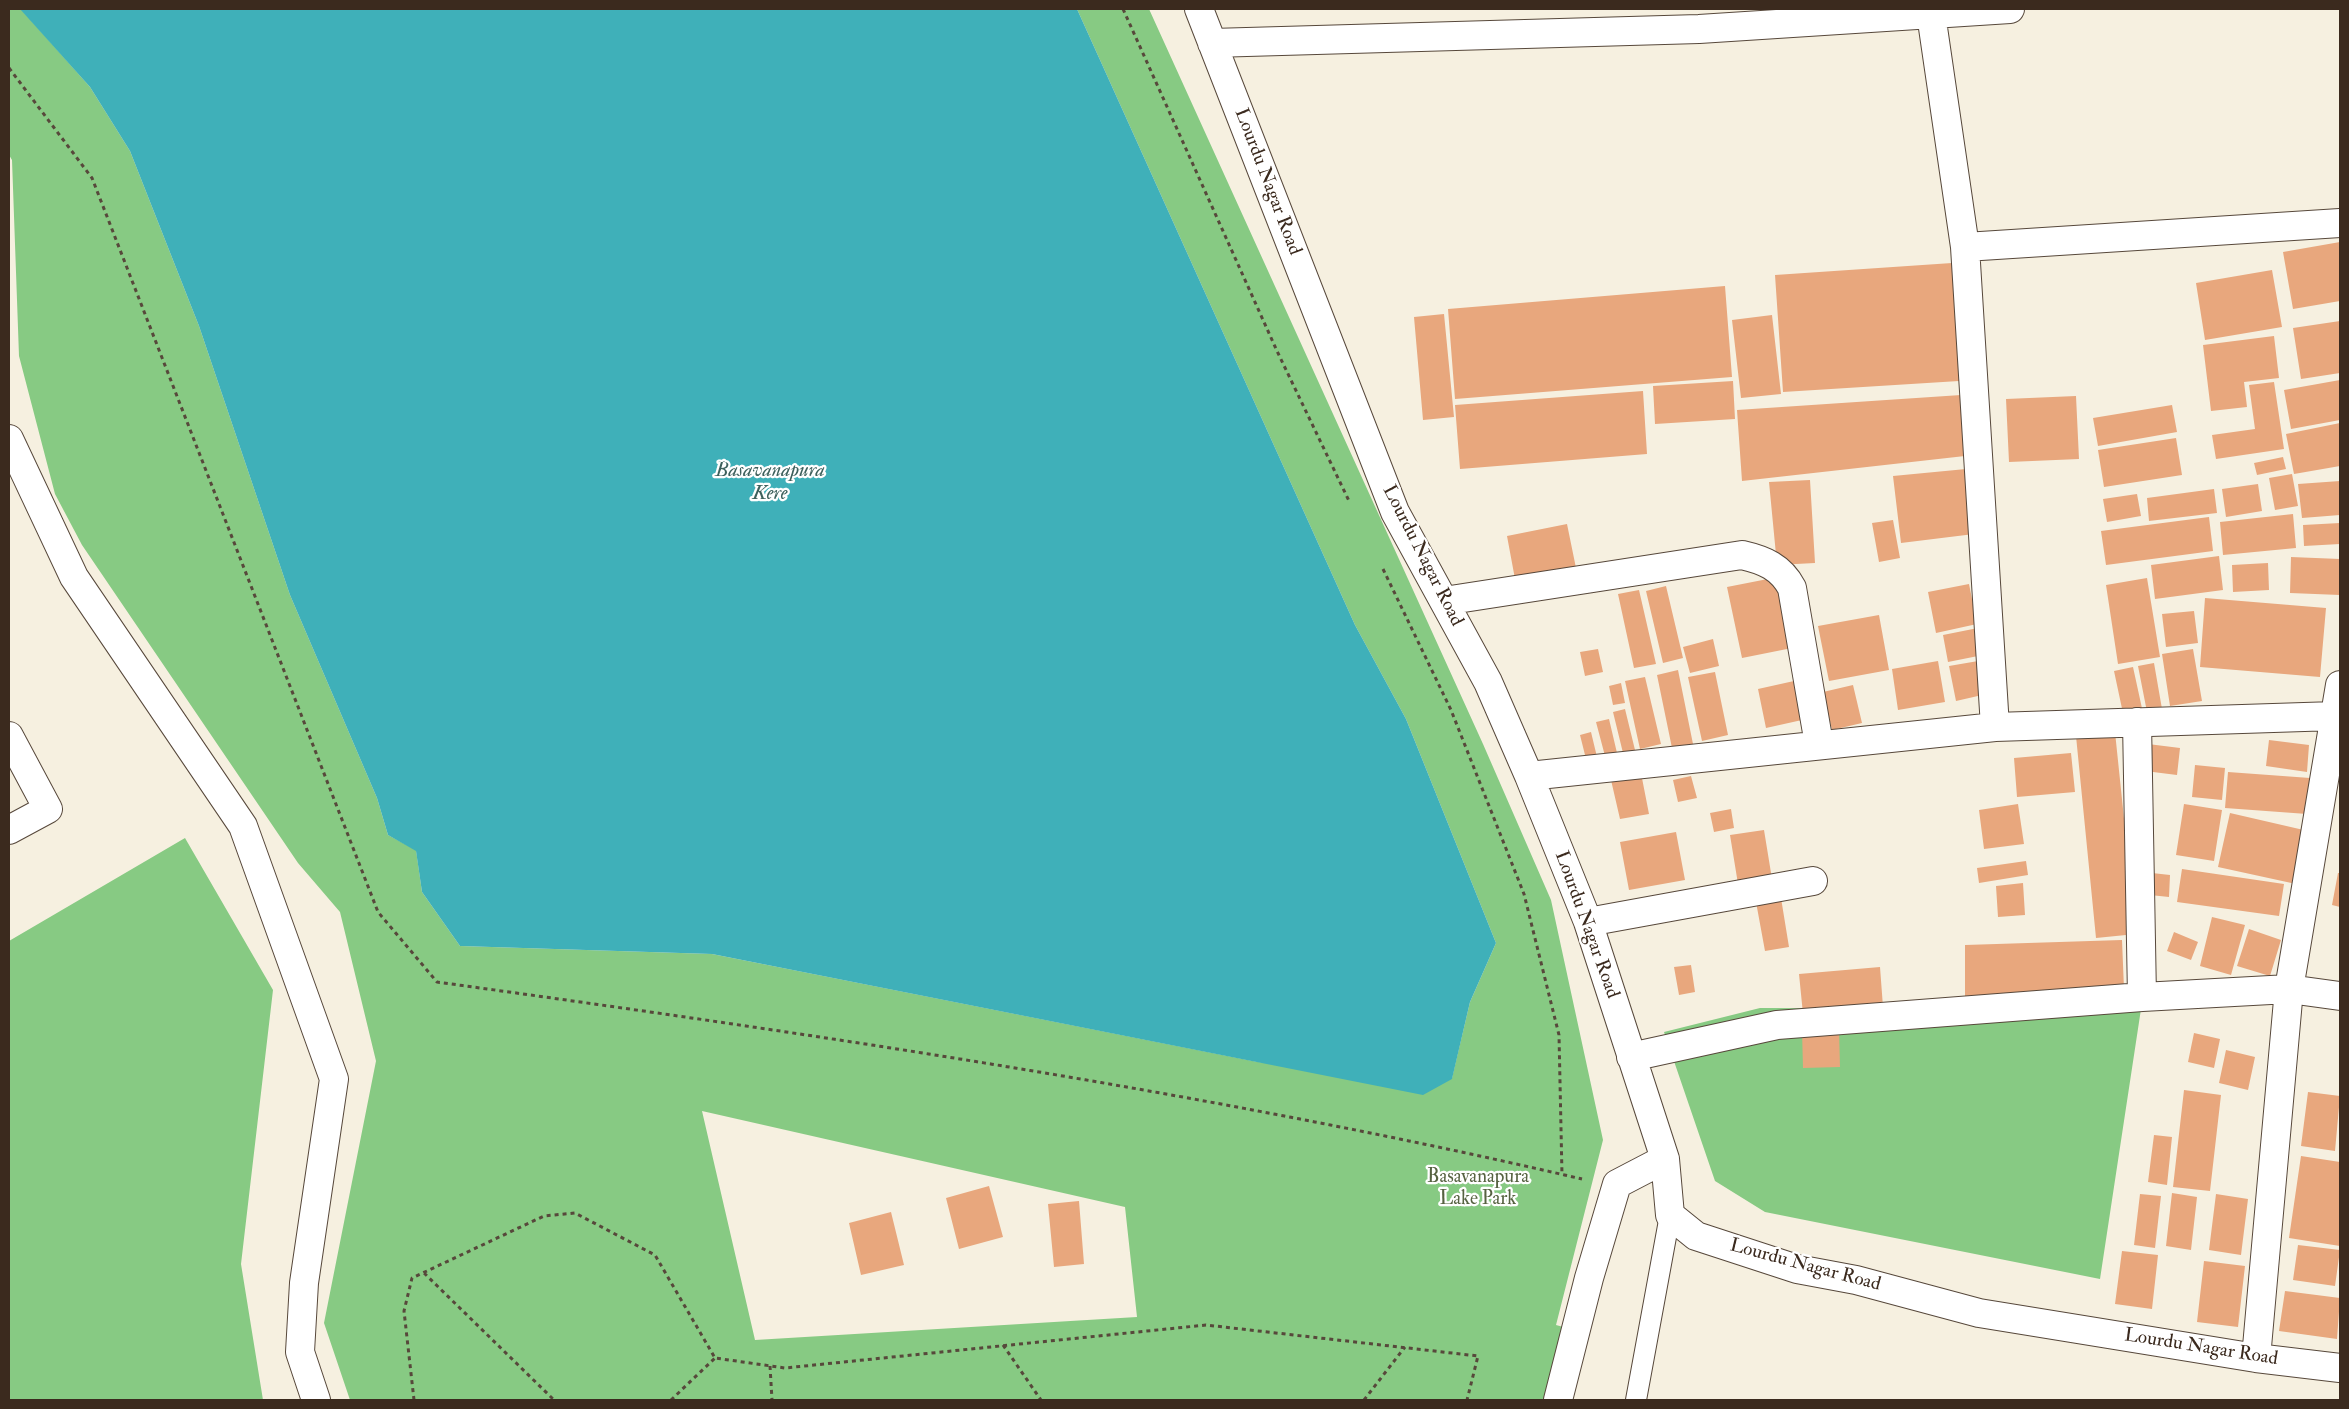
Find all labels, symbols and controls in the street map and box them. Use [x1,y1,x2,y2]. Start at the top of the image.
street label: Lourdu Nagar Road [1229,105,1305,259]
water label: Basavanapura Kere [715,460,825,507]
street label: Lourdu Nagar Road [1377,482,1467,630]
street label: Lourdu Nagar Road [1549,848,1623,1002]
park label: Basavanapura Lake Park [1427,1167,1529,1211]
street label: Lourdu Nagar Road [1727,1235,1883,1297]
street label: Lourdu Nagar Road [2123,1325,2279,1371]

